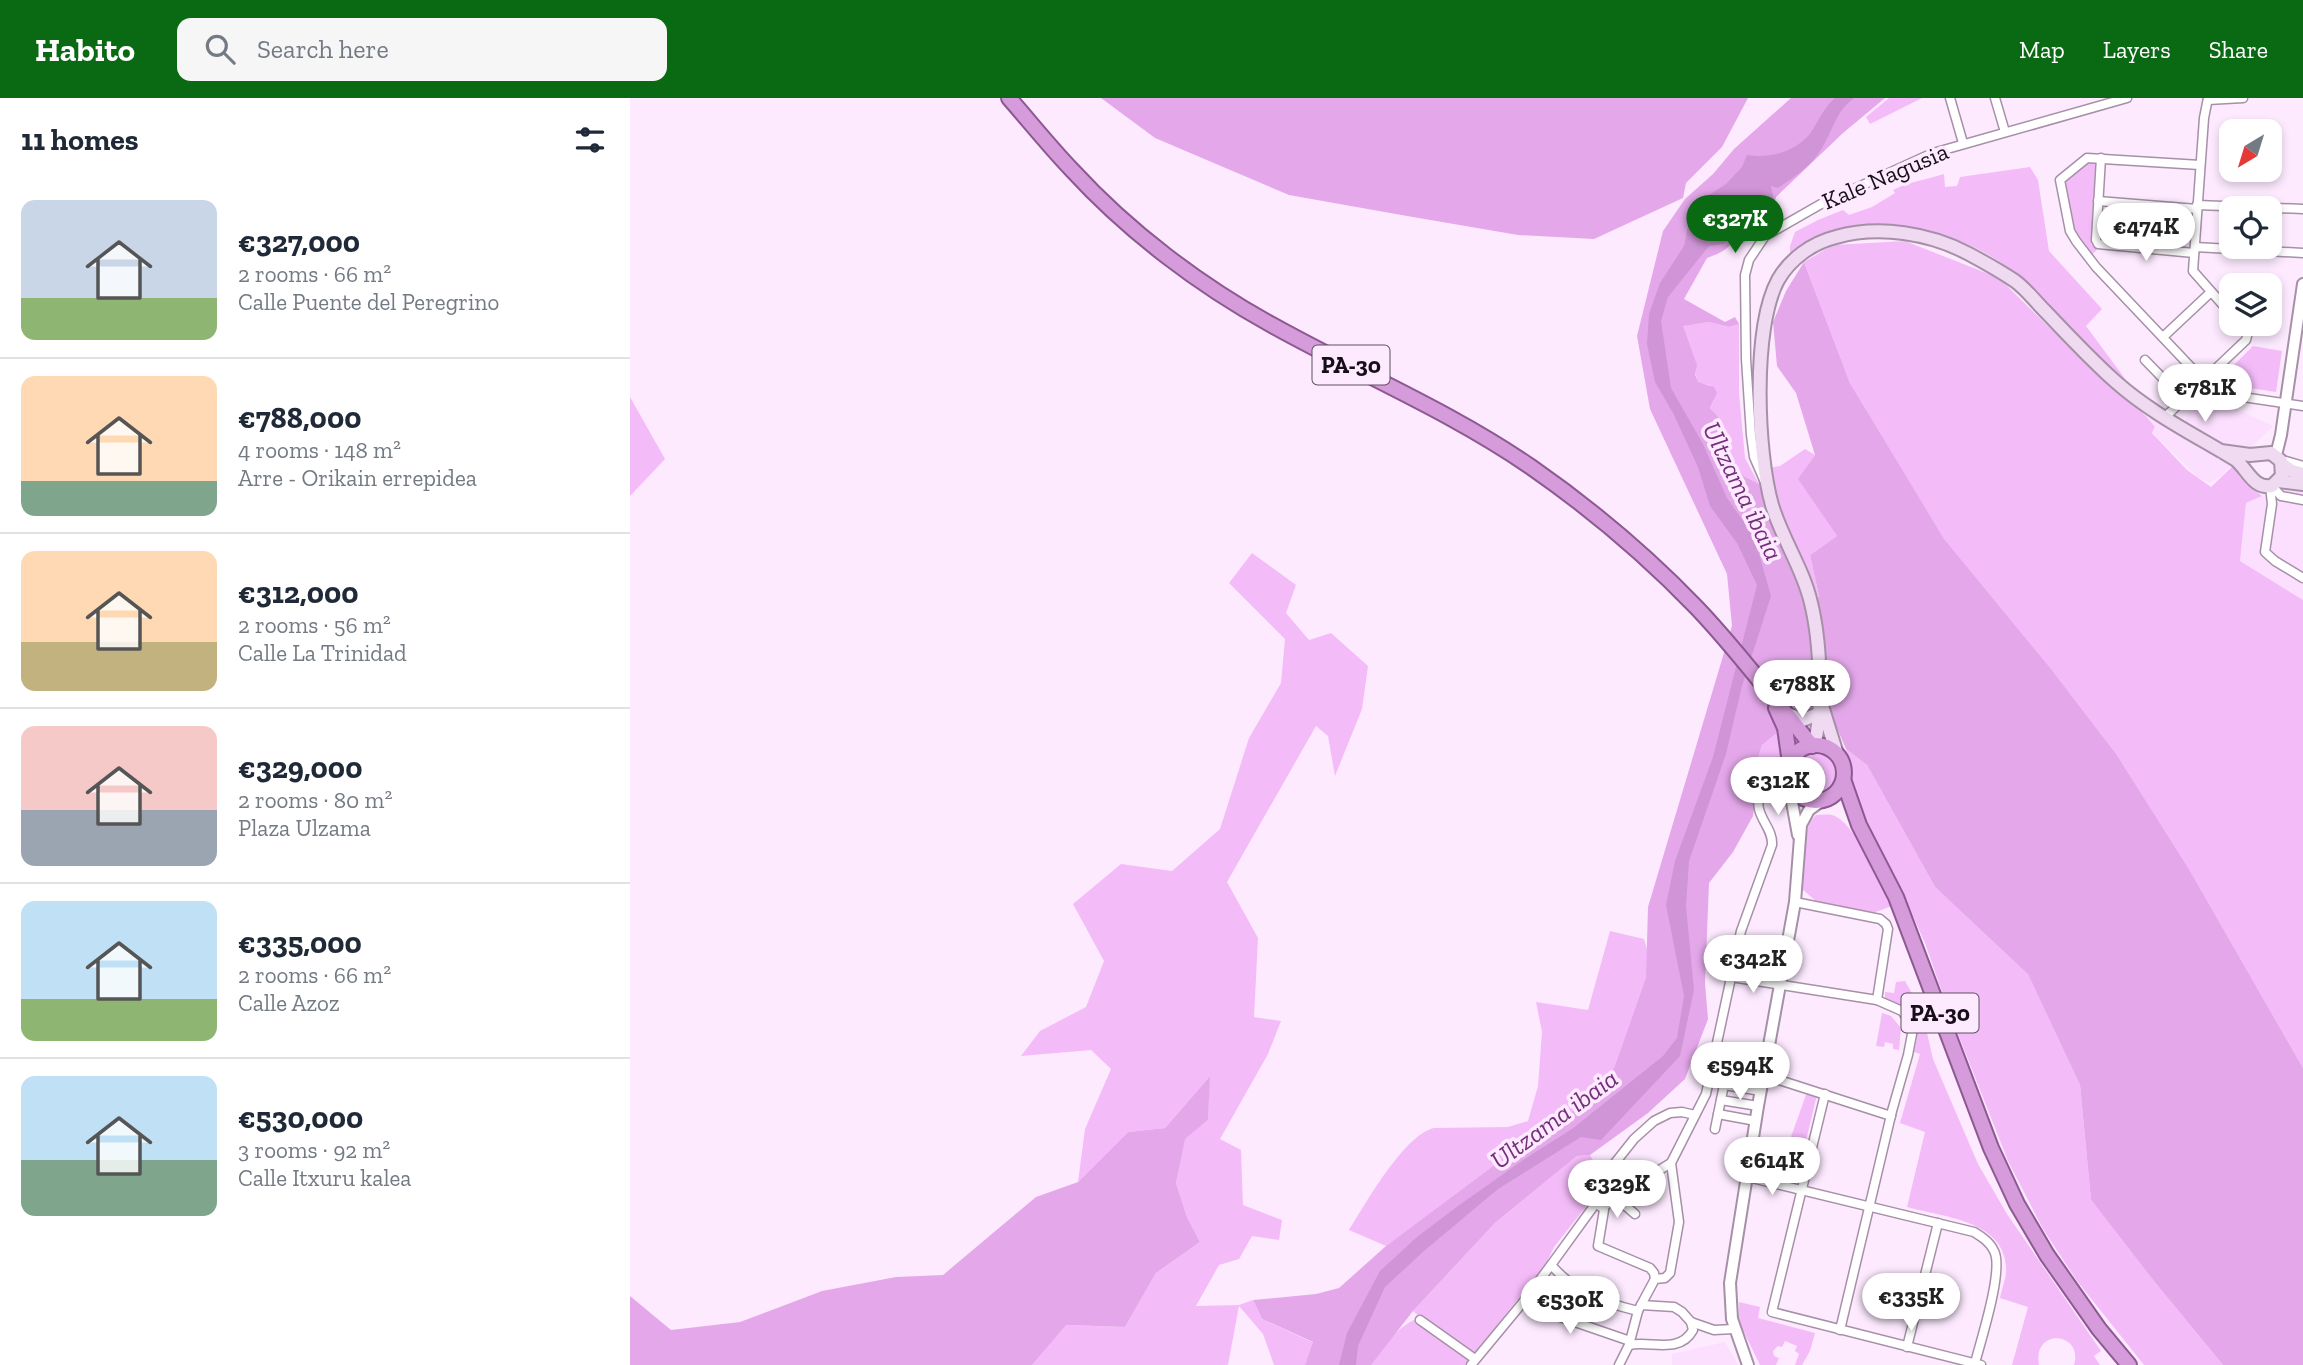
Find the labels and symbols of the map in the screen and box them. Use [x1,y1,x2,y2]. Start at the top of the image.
north arrow [2219,119,2282,182]
street label: Kale Nagusia [1818,136,1953,216]
pin: €327K [1686,195,1784,255]
pin: €474K [2097,204,2195,263]
road number: PA-30 [1312,346,1390,384]
pin: €781K [2156,364,2254,424]
water label: Ultzama ibaia [1696,417,1790,565]
pin: €788K [1753,660,1851,720]
pin: €312K [1729,758,1827,817]
pin: €342K [1704,936,1802,995]
road number: PA-30 [1902,994,1978,1032]
pin: €594K [1691,1042,1789,1102]
water label: Ultzama ibaia [1484,1062,1624,1176]
pin: €614K [1723,1138,1821,1197]
pin: €329K [1568,1160,1666,1220]
pin: €335K [1862,1274,1960,1333]
pin: €530K [1521,1276,1619,1336]

